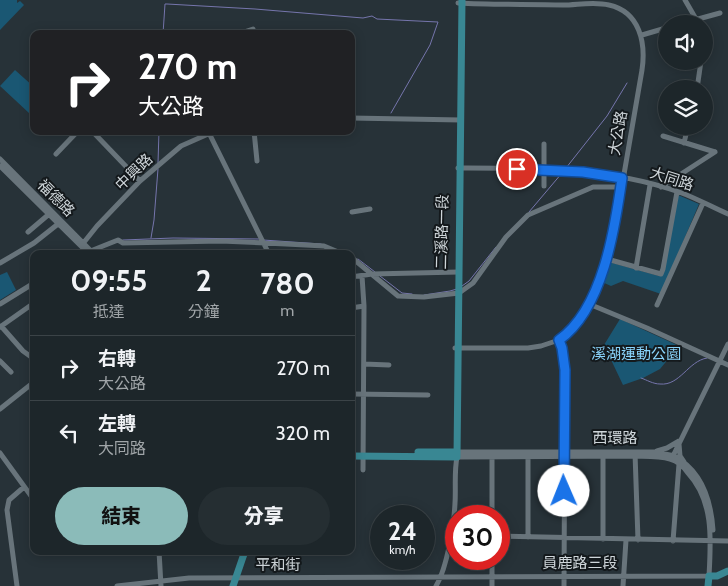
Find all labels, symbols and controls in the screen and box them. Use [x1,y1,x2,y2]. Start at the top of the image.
map controls [658,15,713,135]
button: sound [658,15,713,70]
text: 270 m [138,45,237,88]
icon: right [55,50,120,115]
button: layers [658,80,713,135]
text: 大公路 [138,93,204,120]
street label: 大公路 [605,109,631,157]
pin [496,148,538,190]
street label: 中興路 [112,150,156,194]
icon: arrive [503,155,531,183]
street label: 大同路 [648,163,696,195]
street label: 福德路 [34,176,78,220]
street label: 二溪路一段 [432,194,452,270]
text: 09:55 [70,262,147,299]
text: 2 [196,262,212,299]
text: 780 [260,265,315,302]
text: m [280,301,294,320]
text: 抵達 [93,302,125,321]
text: 分鐘 [188,302,220,321]
park label: 溪湖運動公園 [591,345,681,363]
text: 右轉 [98,347,136,370]
icon: right [55,354,83,382]
text: 270 m [276,357,330,380]
text: 大公路 [98,374,146,393]
text: 左轉 [98,412,136,435]
icon: left [55,419,83,447]
text: 320 m [276,422,330,445]
street label: 西環路 [592,429,638,447]
text: 大同路 [98,439,146,458]
position arrow [537,464,589,516]
button: 結束 [55,487,188,545]
button: 分享 [198,487,330,545]
speed limit sign: 30 [445,505,510,570]
text: 24 [388,516,417,546]
text: km/h [389,542,416,557]
street label: 員鹿路三段 [542,554,618,572]
street label: 平和街 [255,556,301,574]

